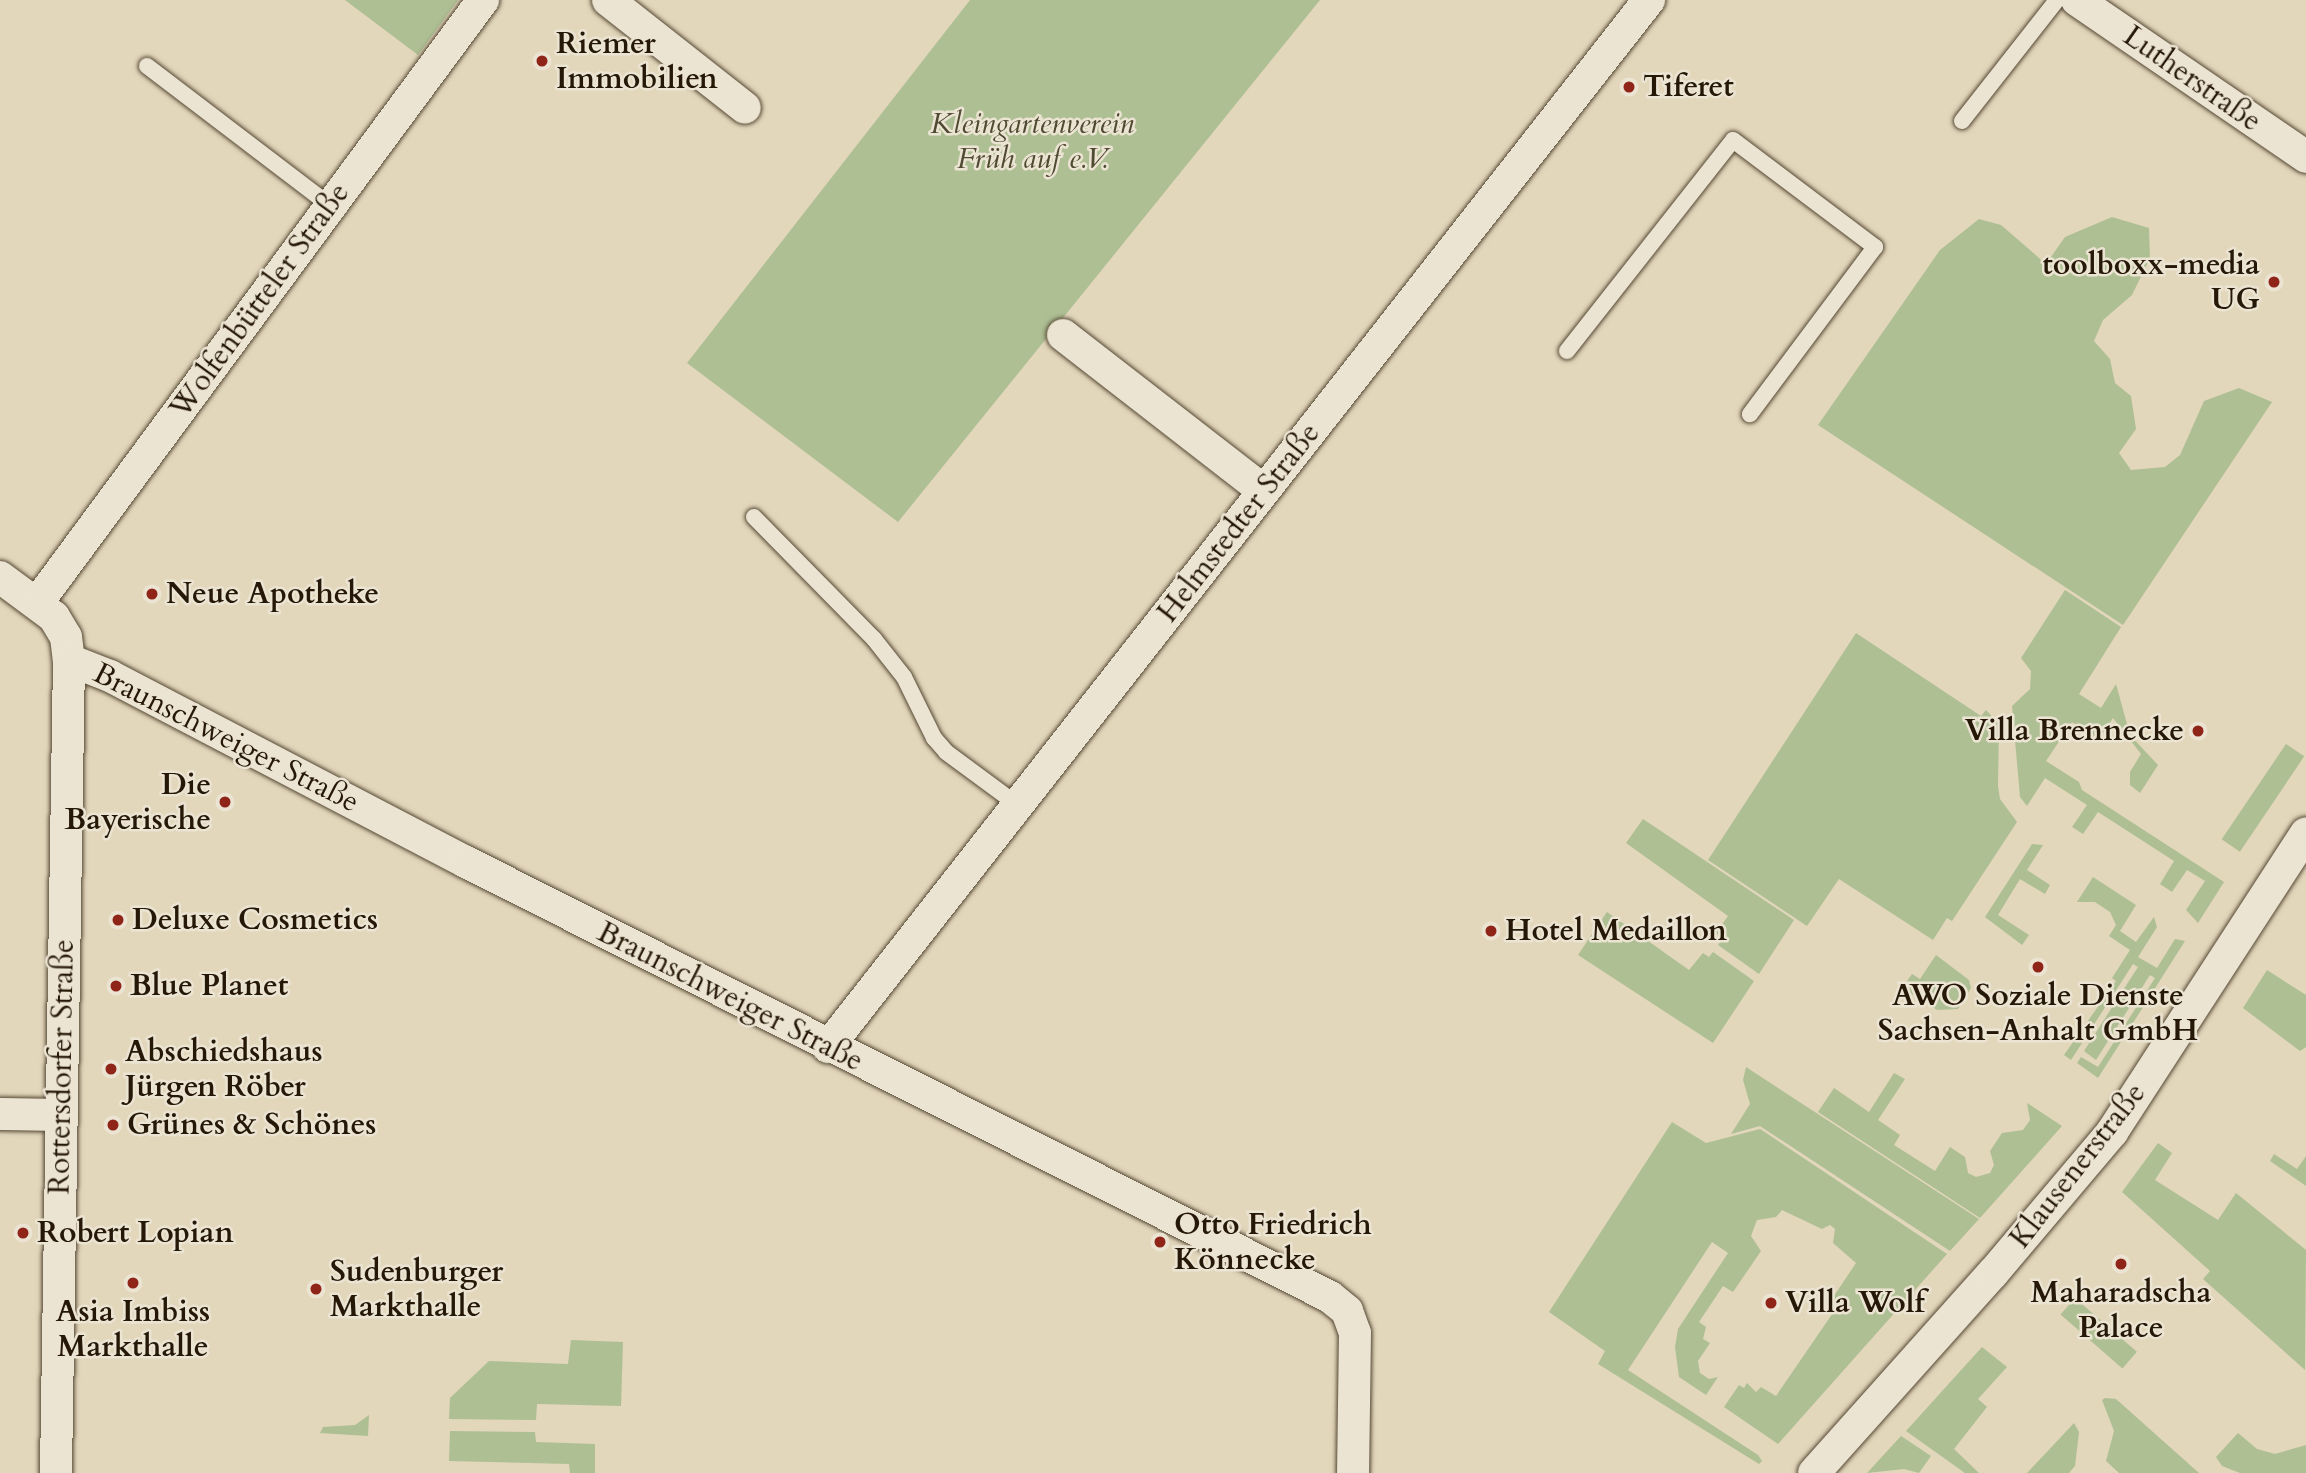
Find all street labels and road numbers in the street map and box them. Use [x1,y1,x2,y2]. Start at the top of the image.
street label: Lutherstraße [2116,18,2268,140]
street label: Wolfenbütteler Straße [163,176,357,426]
street label: Helmstedter Straße [1150,416,1328,630]
street label: Braunschweiger Straße [87,655,365,821]
street label: Braunschweiger Straße [591,914,869,1080]
street label: Rottersdorfer Straße [42,939,82,1195]
street label: Klausenerstraße [2002,1076,2154,1256]

